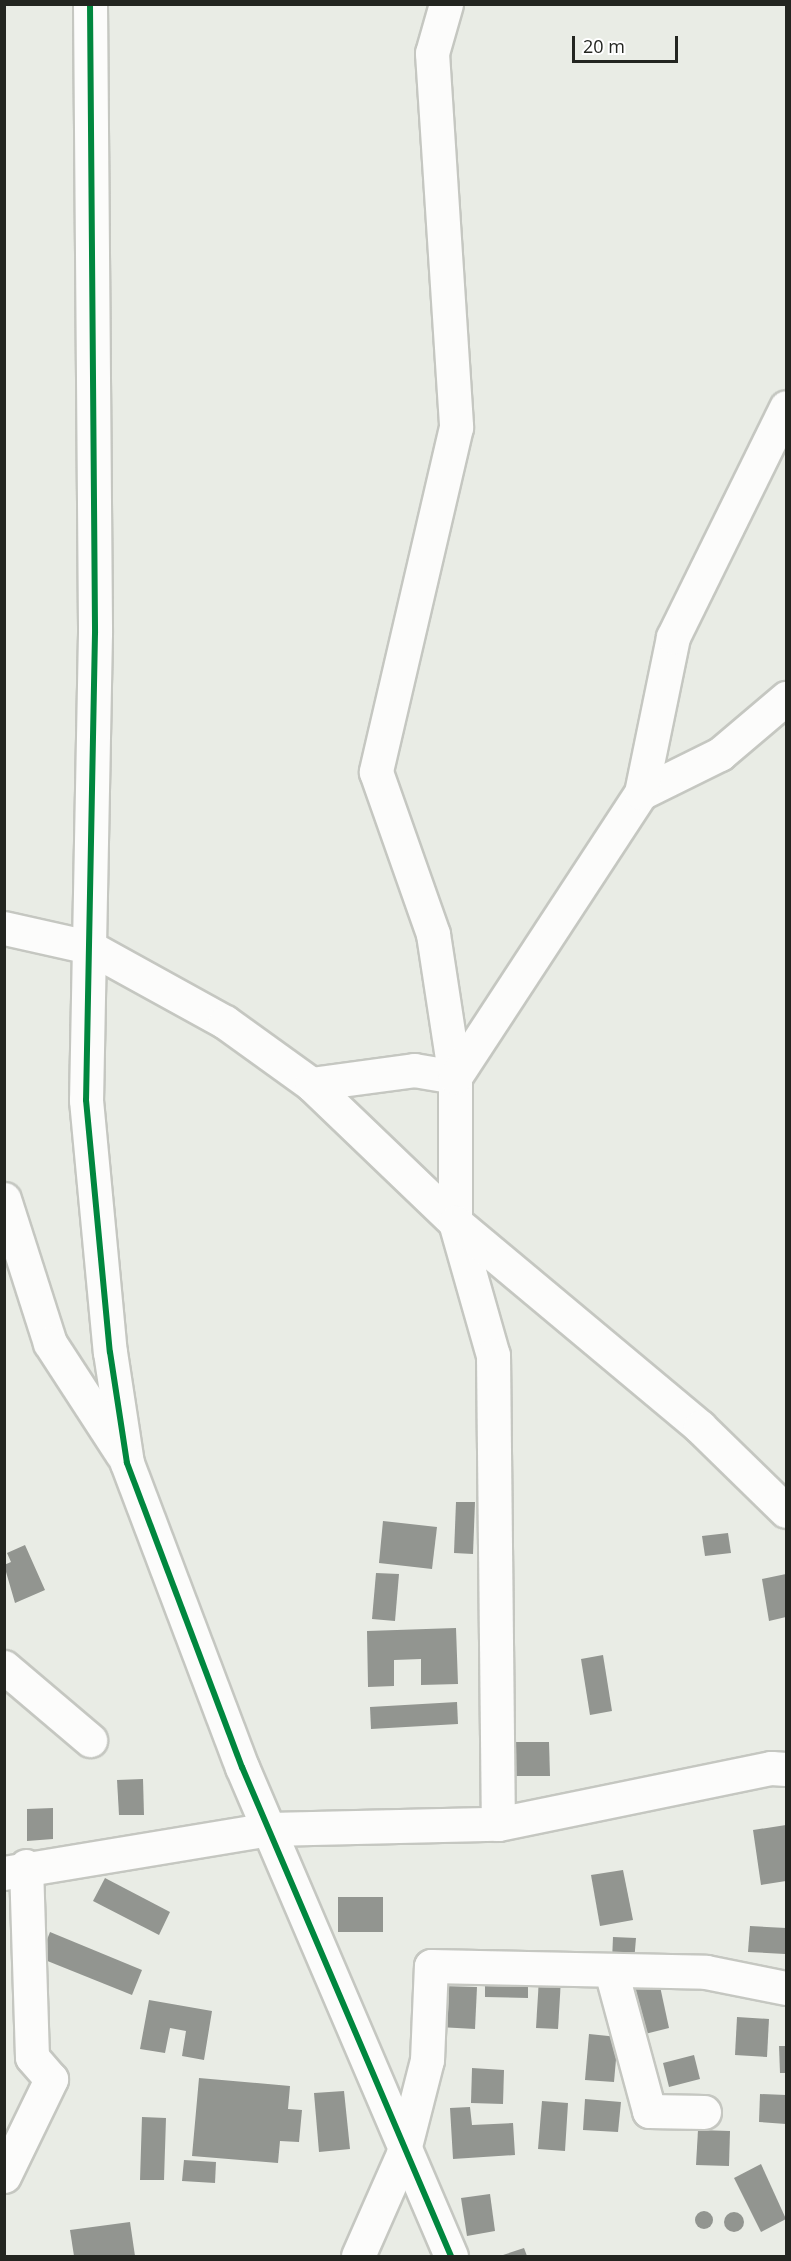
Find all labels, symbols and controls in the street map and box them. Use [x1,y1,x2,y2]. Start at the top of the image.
scale bar [575,24,682,62]
text: 20 m [583,34,625,58]

